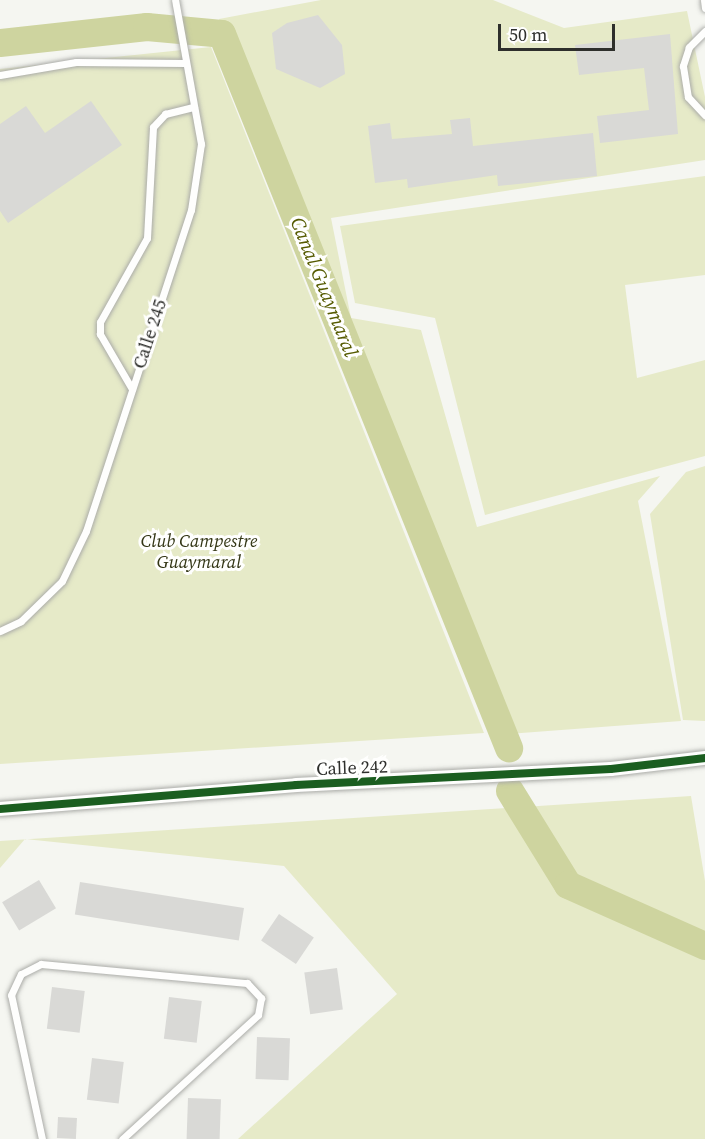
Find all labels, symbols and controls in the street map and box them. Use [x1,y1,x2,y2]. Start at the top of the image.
scale bar [501,12,618,50]
text: 50 m [509,22,547,47]
water label: Canal Guaymaral [285,214,363,360]
street label: Calle 245 [129,297,171,371]
park label: Club Campestre Guaymaral [141,531,257,574]
street label: Calle 242 [316,756,388,780]

